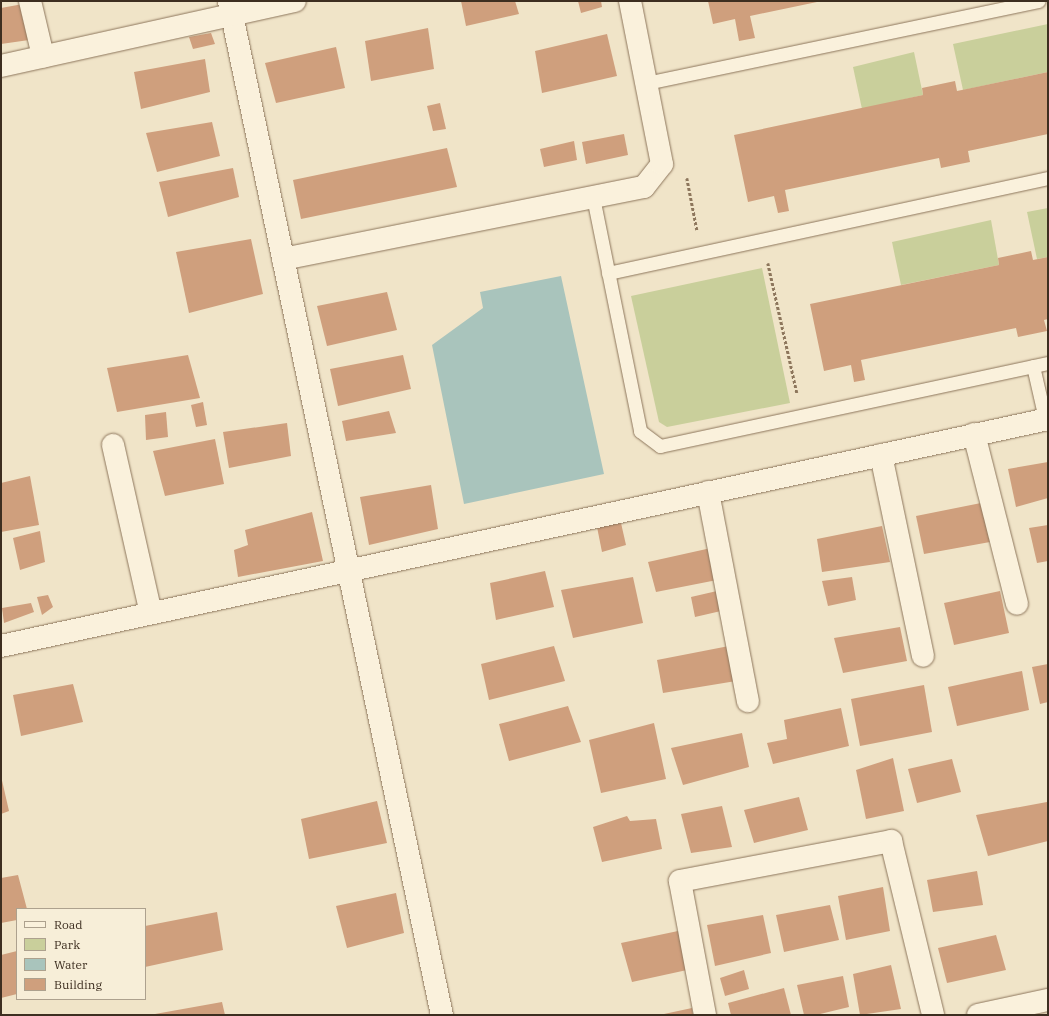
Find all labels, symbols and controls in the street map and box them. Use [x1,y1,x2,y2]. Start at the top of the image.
legend [16,908,146,1000]
text: Road [54,917,83,932]
text: Park [54,937,80,952]
text: Water [54,957,87,972]
text: Building [54,977,102,992]

